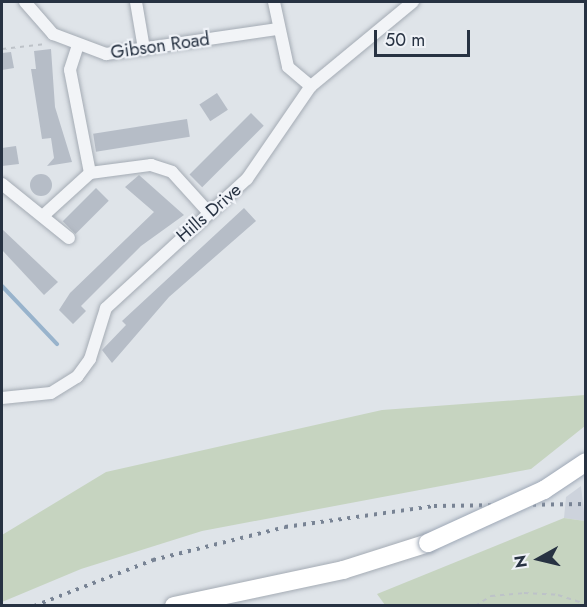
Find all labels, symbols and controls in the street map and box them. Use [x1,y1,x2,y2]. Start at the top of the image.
scale bar [377,18,473,56]
text: 50 m [385,27,425,53]
street label: Gibson Road [109,28,211,64]
street label: Hills Drive [172,179,246,247]
north arrow [509,529,569,589]
text: N [508,554,533,569]

